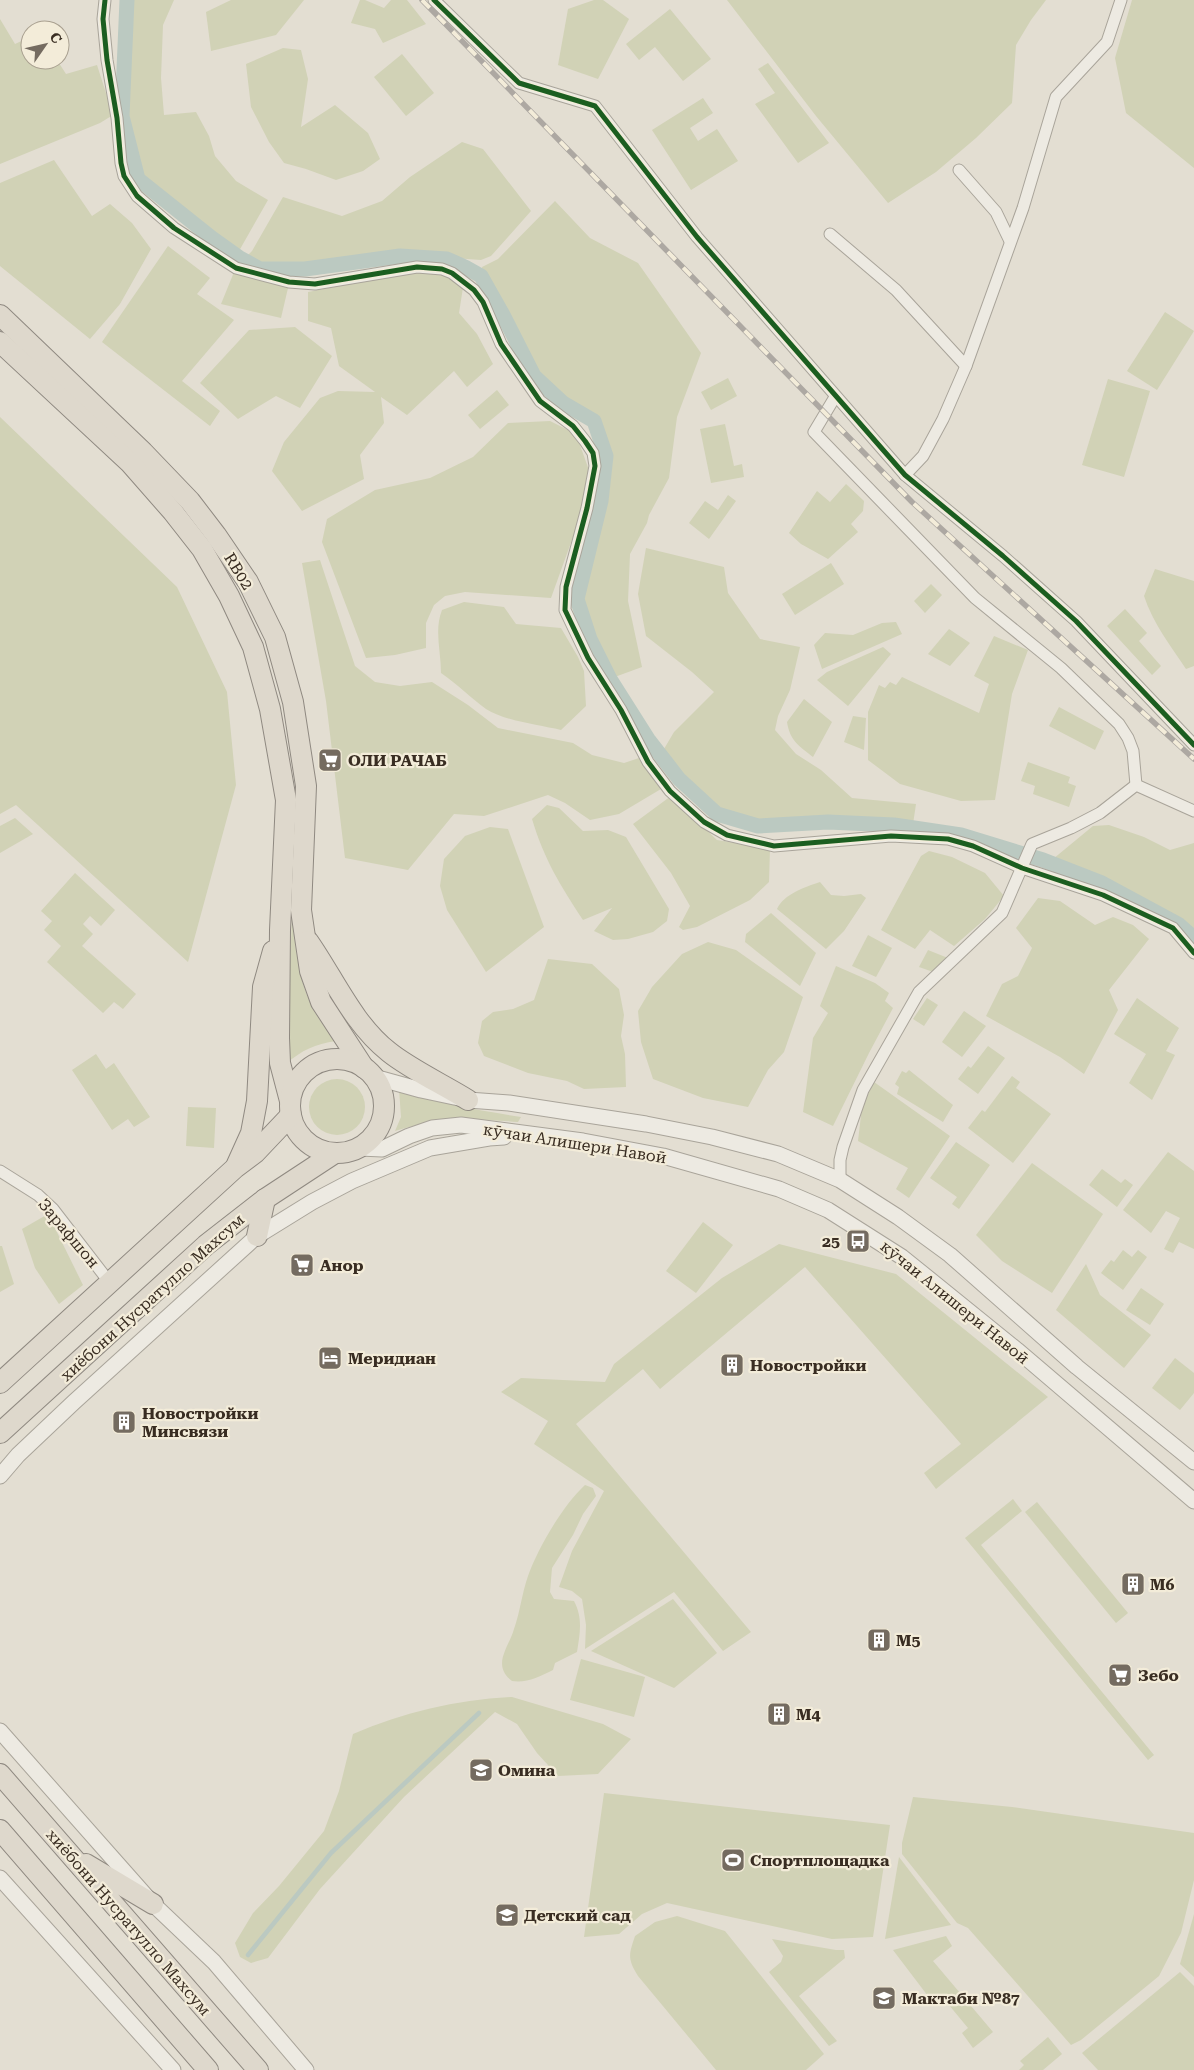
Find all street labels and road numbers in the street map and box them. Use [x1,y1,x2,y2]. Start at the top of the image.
street label: RB02 [220,549,257,593]
street label: кӯчаи Алишери Навоӣ [482,1120,668,1167]
street label: Зарафшон [34,1195,103,1272]
street label: хиёбони Нусратулло Махсум [57,1210,248,1385]
street label: кӯчаи Алишери Навоӣ [877,1237,1033,1368]
street label: хиёбони Нусратулло Махсум [43,1825,215,2019]

